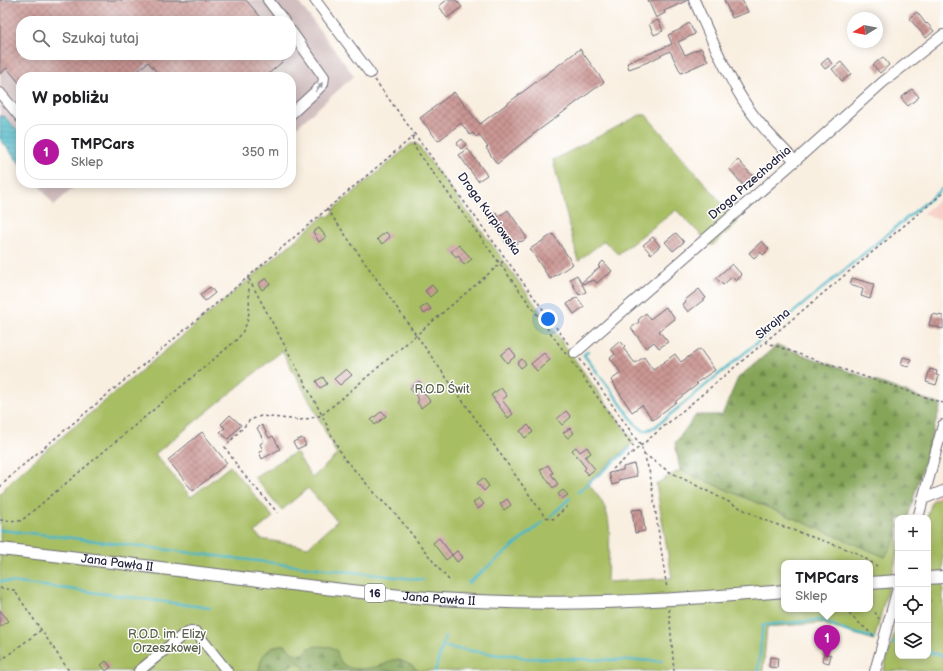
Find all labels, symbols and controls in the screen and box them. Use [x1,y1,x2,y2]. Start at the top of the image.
north arrow [847,12,883,48]
search box [16,16,296,60]
icon: search [30,27,52,49]
text: Szukaj tutaj [62,29,139,48]
one-way arrow [315,82,323,92]
text: W pobliżu [32,88,109,108]
text: TMPCars [71,135,134,154]
street label: Droga Przechodnia [706,143,794,223]
text: 1 [43,144,49,160]
text: 350 m [242,144,279,160]
text: Sklep [71,154,103,170]
street label: Droga Kurpiowska [454,170,524,258]
street label: Skrajna [753,305,793,343]
your location [538,309,558,329]
park label: R.O.D Świt [414,380,470,397]
map controls [895,515,931,659]
button: + [895,515,931,551]
street label: Jana Pawła II [80,551,154,575]
button: − [895,551,931,587]
popup [781,560,873,612]
text: TMPCars [795,569,859,588]
road number: 16 [365,584,385,602]
button: locate [895,587,931,623]
text: Sklep [795,588,828,604]
street label: Jana Pawła II [402,589,476,609]
button: layers [895,623,931,659]
pin: 1 [814,625,840,658]
park label: R.O.D. im. Elizy Orzeszkowej [128,627,207,656]

